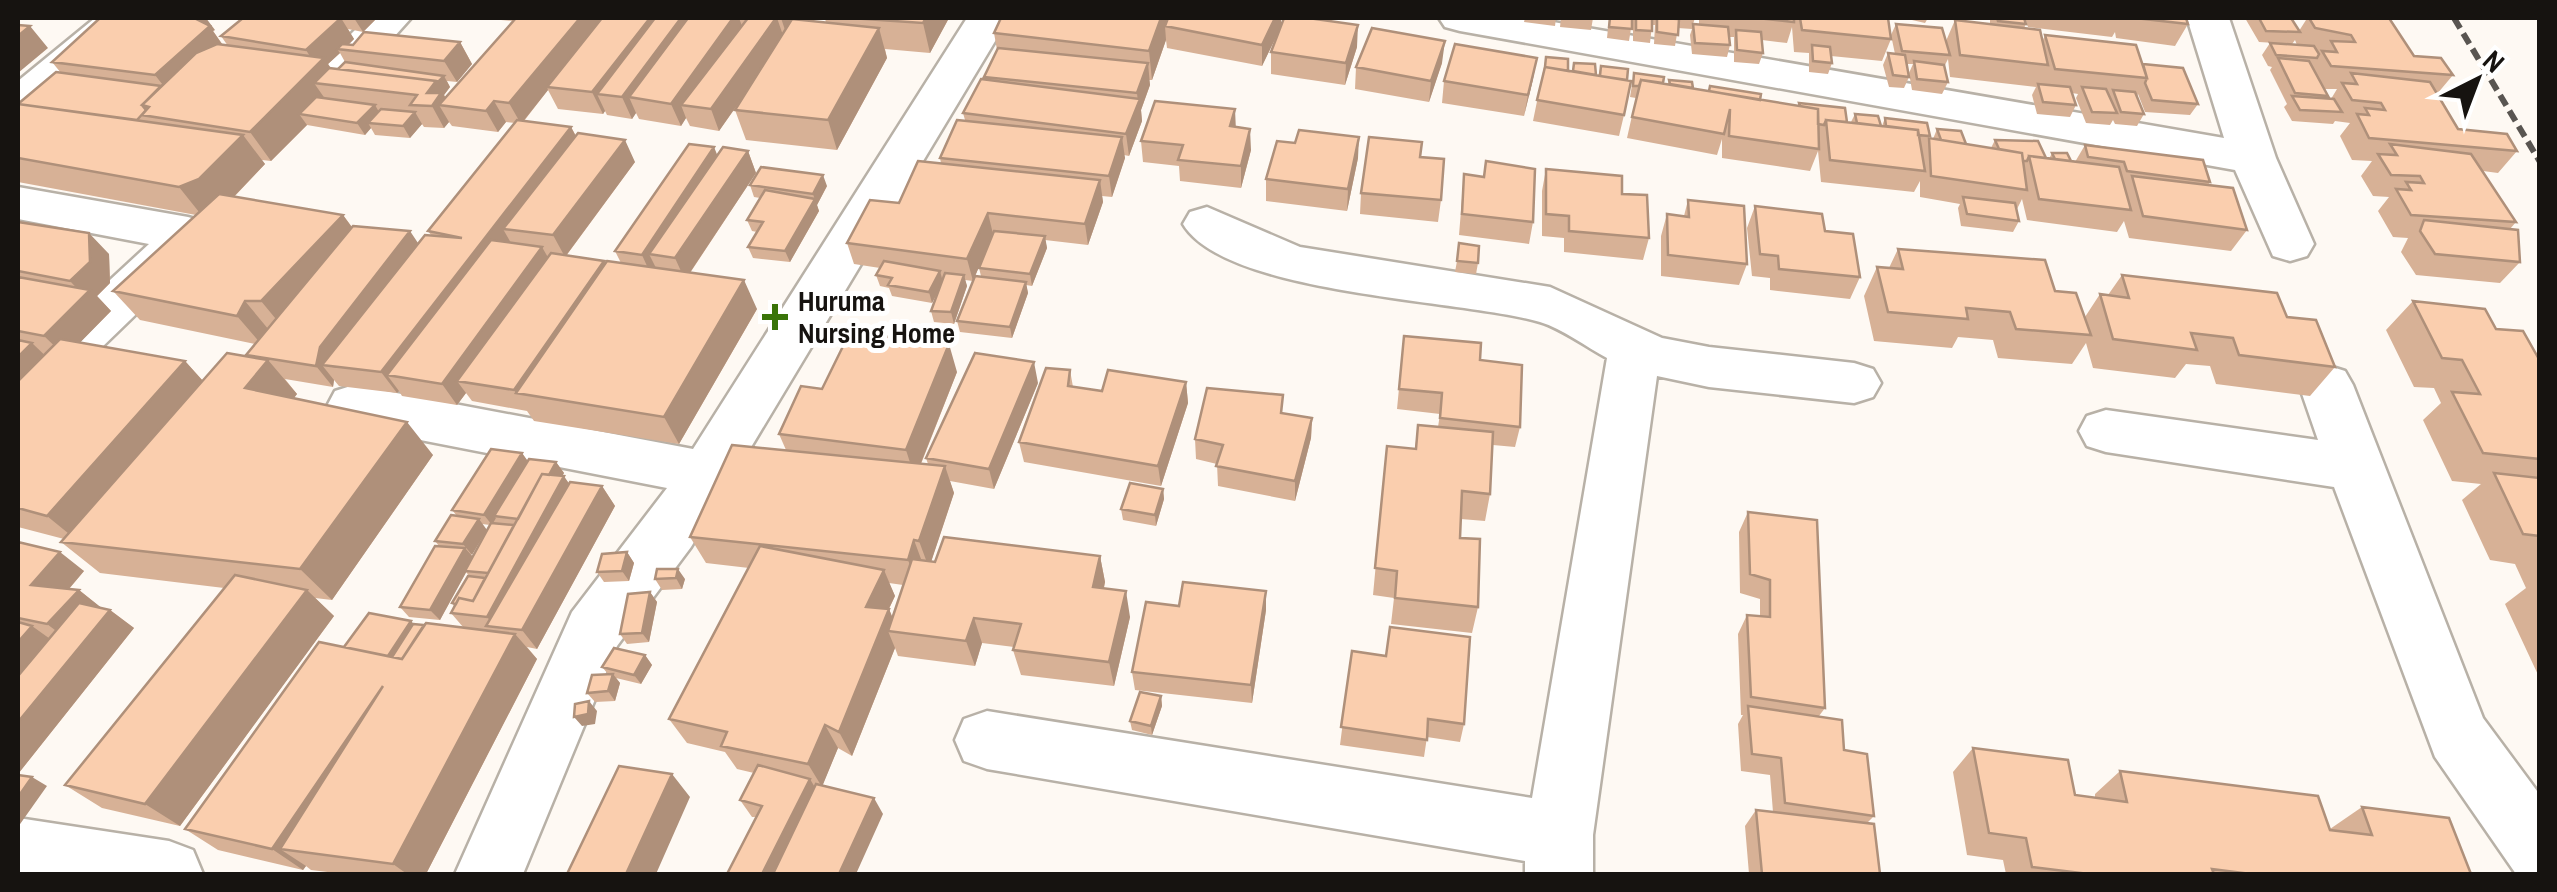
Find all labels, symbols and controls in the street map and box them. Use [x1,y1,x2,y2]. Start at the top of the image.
north arrow [2427,30,2527,130]
text: N [2475,42,2513,81]
place label: Huruma Nursing Home [798,282,955,352]
marker: Huruma Nursing Home [762,304,788,330]

